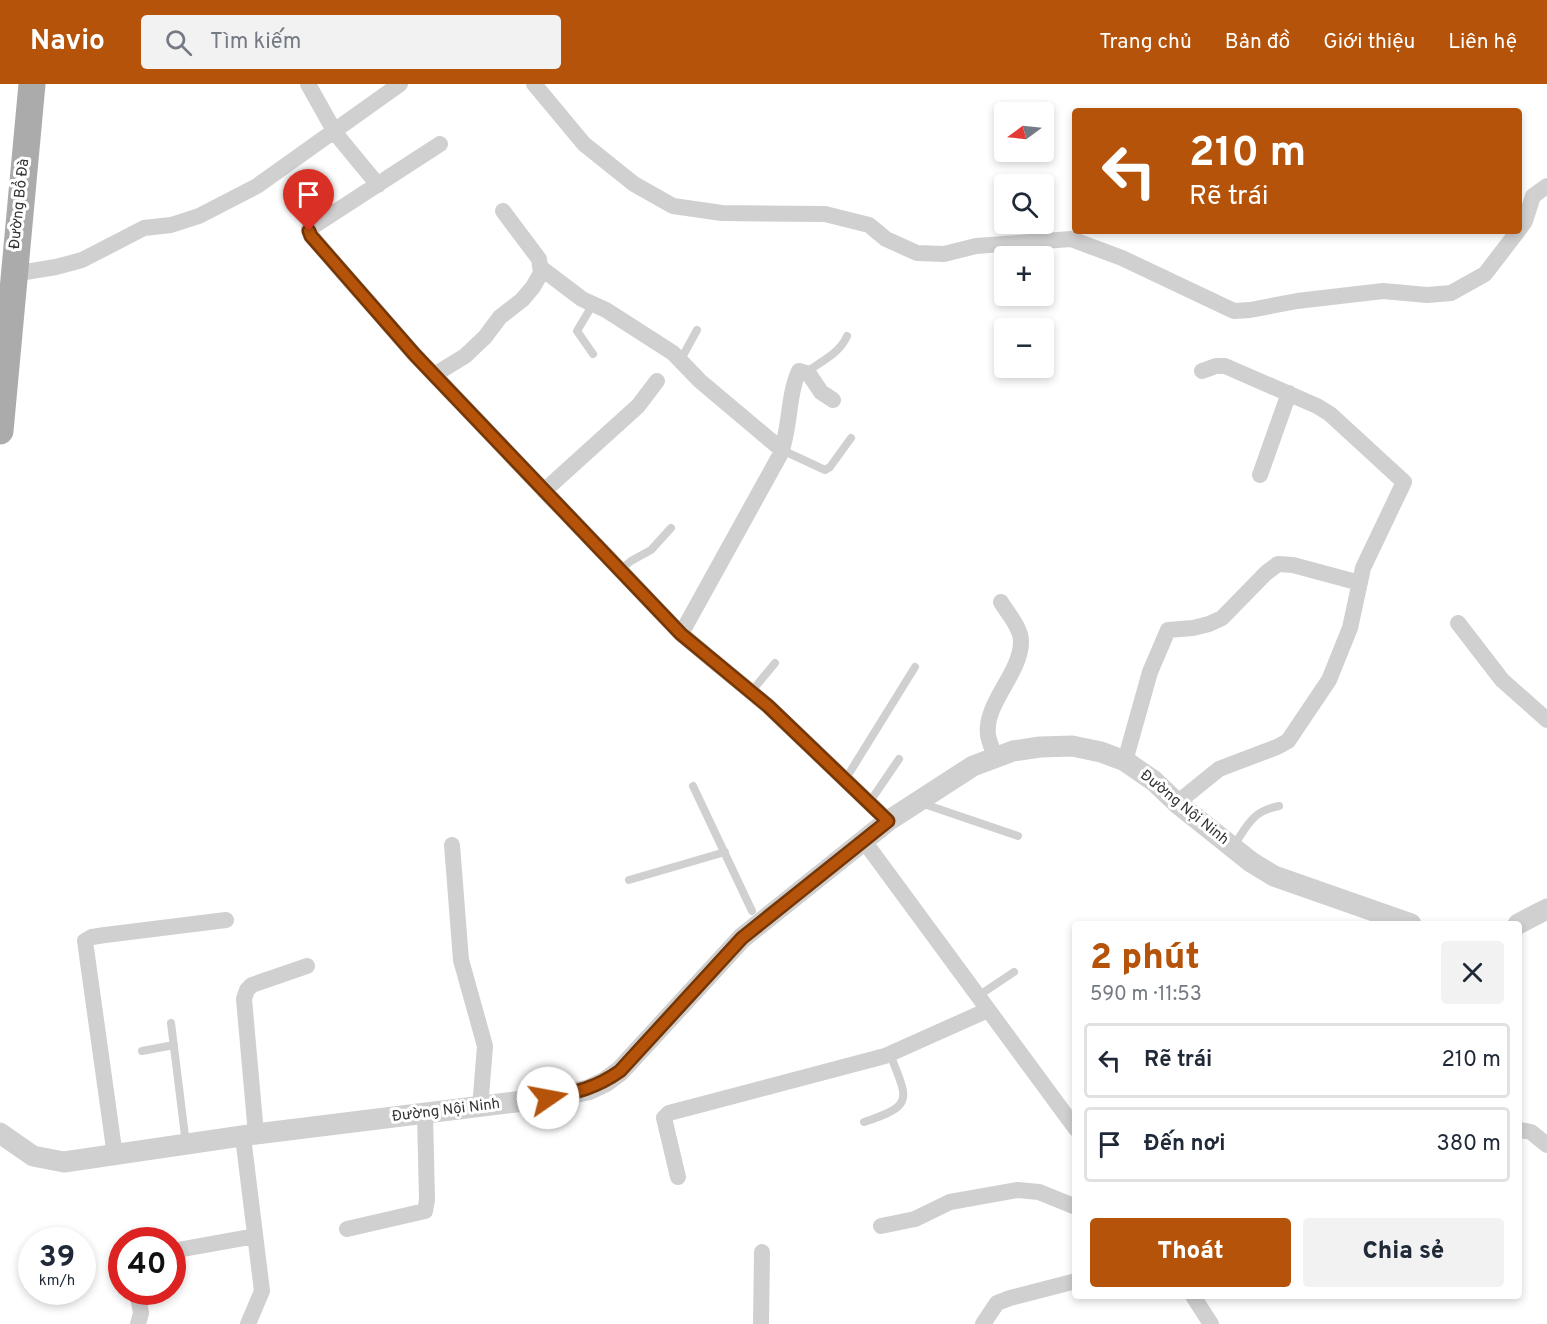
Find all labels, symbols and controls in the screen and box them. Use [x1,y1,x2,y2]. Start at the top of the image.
search box [141,15,561,69]
text: Navio [30,24,105,60]
icon: search [162,26,195,59]
text: Tìm kiếm [210,29,301,56]
text: Trang chủ [1099,29,1192,56]
text: Bản đồ [1225,29,1290,56]
text: Giới thiệu [1323,29,1415,56]
text: Liên hệ [1448,29,1517,56]
north arrow [994,102,1054,162]
map controls [994,102,1054,378]
text: 210 m [1189,128,1306,181]
icon: left [1090,132,1168,210]
street label: Đường Bổ Đà [4,158,34,250]
pin [283,169,334,231]
button: search [994,174,1054,234]
icon: arrive [292,178,325,211]
text: Rẽ trái [1189,180,1269,214]
button: + [994,246,1054,306]
button: − [994,318,1054,378]
street label: Đường Nội Ninh [1136,766,1232,850]
text: 2 phút [1090,936,1200,982]
button: close [1441,941,1504,1004]
text: 590 m · 11:53 [1090,982,1202,1008]
icon: left [1093,1044,1126,1077]
text: Rẽ trái [1144,1047,1212,1074]
text: 210 m [1441,1047,1501,1074]
position arrow [516,1066,580,1130]
street label: Đường Nội Ninh [391,1095,501,1127]
icon: arrive [1093,1128,1126,1161]
text: Đến nơi [1144,1131,1225,1158]
text: 380 m [1437,1131,1501,1158]
button: Thoát [1090,1218,1291,1287]
button: Chia sẻ [1303,1218,1504,1287]
speed limit sign: 40 [108,1227,186,1305]
text: 39 [39,1240,75,1277]
text: km/h [39,1272,75,1291]

